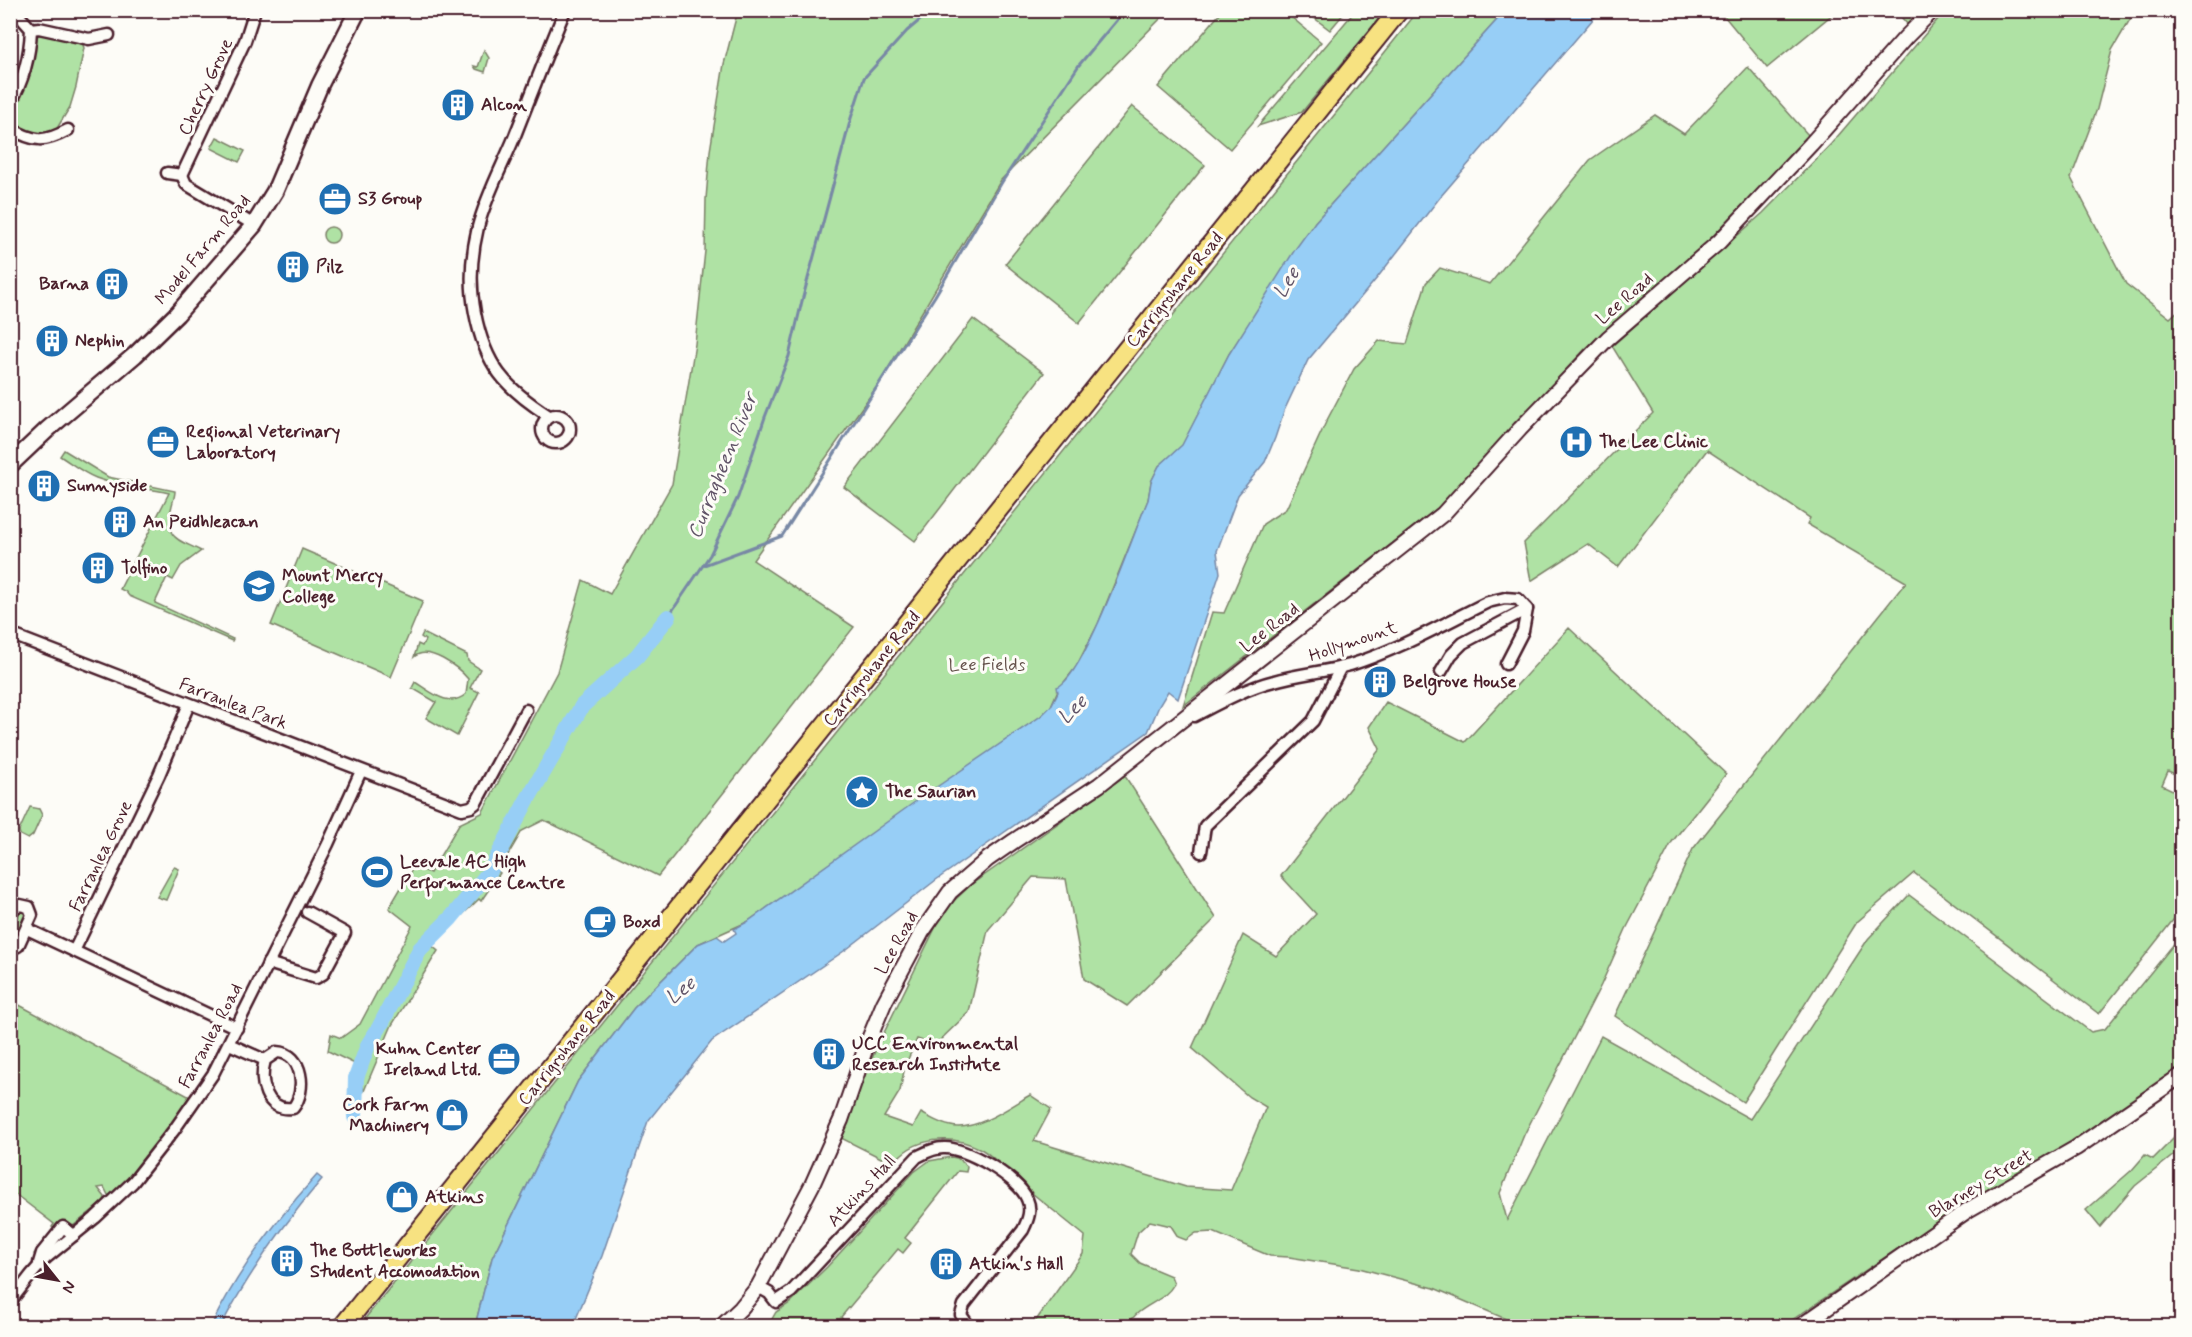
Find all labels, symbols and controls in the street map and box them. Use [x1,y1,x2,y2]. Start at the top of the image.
street label: Cherry Grove [173,34,239,140]
building icon: Alcon [440,87,476,123]
place label: Alcon [481,93,528,117]
office icon: S3 Group [317,181,353,217]
place label: S3 Group [358,187,423,211]
street label: Model Farm Road [150,190,256,310]
street label: Carrigrohane Road [1121,227,1229,353]
building icon: Pilz [275,249,311,285]
place label: Pilz [316,255,344,279]
water label: Lee [1267,262,1307,303]
building icon: Barna [94,266,130,302]
street label: Lee Road [1591,267,1659,331]
place label: Barna [39,272,89,296]
building icon: Nephin [34,323,70,359]
place label: Nephin [75,329,125,353]
water label: Curragheen River [682,387,765,543]
place label: Regional Veterinary Laboratory [186,420,340,465]
office icon: Regional Veterinary Laboratory [145,424,181,460]
hospital icon: The Lee Clinic [1558,424,1594,460]
place label: The Lee Clinic [1599,430,1709,454]
building icon: Sunnyside [26,468,62,504]
place label: Sunnyside [67,474,147,498]
building icon: An Peidhleacan [102,504,138,540]
place label: An Peidhleacan [143,510,259,534]
building icon: Tolfino [80,550,116,586]
place label: Tolfino [121,556,168,580]
place label: Mount Mercy College [282,564,383,609]
school or university icon: Mount Mercy College [241,568,277,604]
street label: Lee Road [1236,597,1304,659]
street label: Carrigrohane Road [818,606,926,732]
street label: Hollymount [1306,616,1401,668]
park label: Lee Fields [948,653,1026,677]
building icon: Belgrove House [1362,664,1398,700]
place label: Belgrove House [1403,670,1517,696]
street label: Farranlea Park [175,672,291,736]
water label: Lee [1052,689,1094,731]
place icon: The Saurian [844,774,880,810]
place label: The Saurian [885,780,976,804]
street label: Farranlea Grove [64,796,138,916]
place label: Leevale AC High Performance Centre [400,850,565,897]
sports icon: Leevale AC High Performance Centre [359,854,395,890]
cafe icon: Boxd [582,904,618,940]
street label: Lee Road [870,907,924,979]
place label: Boxd [623,910,661,934]
water label: Lee [660,970,702,1011]
street label: Farranlea Road [173,979,249,1093]
street label: Carrigrohane Road [513,985,621,1111]
place label: UCC Environmental Research Institute [852,1032,1019,1077]
building icon: UCC Environmental Research Institute [811,1036,847,1072]
place label: Kuhn Center Ireland Ltd. [376,1037,481,1082]
office icon: Kuhn Center Ireland Ltd. [486,1041,522,1077]
place label: Cork Farm Machinery [342,1093,429,1138]
shop icon: Cork Farm Machinery [434,1097,470,1133]
street label: Blarney Street [1925,1144,2037,1224]
street label: Atkins Hall [822,1150,902,1232]
shop icon: Atkins [384,1179,420,1215]
place label: Atkins [425,1185,484,1209]
place label: The Bottleworks Student Accomodation [310,1239,480,1284]
building icon: The Bottleworks Student Accomodation [269,1243,305,1279]
building icon: Atkin's Hall [928,1246,964,1282]
north arrow [27,1250,87,1310]
place label: Atkin's Hall [969,1252,1064,1276]
text: N [57,1277,80,1297]

